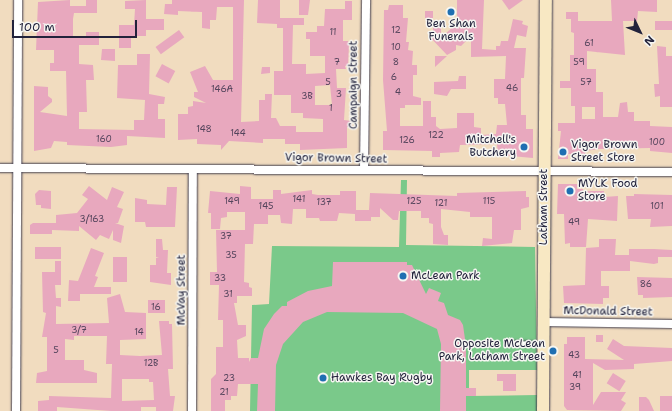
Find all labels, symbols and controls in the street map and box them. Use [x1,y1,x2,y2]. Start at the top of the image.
marker: Ben Shan Funerals [446,7,456,17]
scale bar [14,12,139,38]
north arrow [620,12,660,52]
place label: Ben Shan Funerals [426,18,476,44]
text: 100 m [19,19,55,35]
house number: 12 [391,25,401,35]
house number: 11 [329,27,337,37]
text: N [641,32,658,49]
house number: 61 [584,38,594,48]
street label: Campaign Street [347,41,361,129]
house number: 10 [391,42,401,52]
house number: 7 [334,57,340,67]
house number: 8 [393,57,399,67]
house number: 59 [573,57,585,67]
house number: 6 [391,72,397,82]
house number: 5 [325,77,331,87]
house number: 57 [580,77,592,87]
house number: 46 [506,83,518,93]
house number: 146A [211,84,233,94]
house number: 4 [395,87,401,97]
house number: 3 [336,89,342,99]
house number: 3B [301,91,313,101]
house number: 1 [329,103,333,113]
house number: 148 [196,124,212,134]
house number: 144 [230,128,246,138]
house number: 122 [428,130,444,140]
house number: 160 [96,134,112,144]
place label: Mitchell's Butchery [466,134,516,160]
house number: 126 [399,135,415,145]
house number: 100 [649,137,665,147]
place label: Vigor Brown Street Store [571,139,637,165]
marker: Mitchell's Butchery [519,142,529,152]
marker: Vigor Brown Street Store [558,147,568,157]
street label: Vigor Brown Street [285,152,387,166]
street label: Latham Street [537,169,551,245]
place label: MYLK Food Store [578,178,637,204]
marker: MYLK Food Store [565,186,575,196]
house number: 141 [293,194,305,204]
house number: 149 [224,196,240,206]
house number: 125 [407,196,421,206]
house number: 115 [483,196,495,206]
house number: 137 [316,197,332,207]
house number: 121 [435,198,447,208]
house number: 145 [259,201,273,211]
house number: 101 [650,201,664,211]
house number: 3/163 [80,214,104,224]
house number: 49 [568,217,580,227]
house number: 37 [220,231,232,241]
house number: 35 [225,250,237,260]
street label: McVay Street [175,255,189,325]
place label: McLean Park [411,269,480,283]
marker: McLean Park [398,271,408,281]
house number: 33 [214,273,226,283]
house number: 86 [640,279,652,289]
house number: 31 [223,289,233,299]
house number: 16 [151,302,161,312]
street label: McDonald Street [563,305,653,319]
house number: 3/7 [71,325,87,335]
house number: 14 [134,327,144,337]
place label: Opposite McLean Park, Latham Street [439,338,545,364]
house number: 5 [53,345,59,355]
marker: Opposite McLean Park, Latham Street [548,346,558,356]
house number: 43 [568,350,580,360]
house number: 12B [144,358,158,368]
house number: 41 [572,370,582,380]
place label: Hawkes Bay Rugby [331,371,432,385]
house number: 23 [223,373,235,383]
marker: Hawkes Bay Rugby [318,373,328,383]
house number: 39 [569,382,581,392]
house number: 21 [219,387,229,397]

